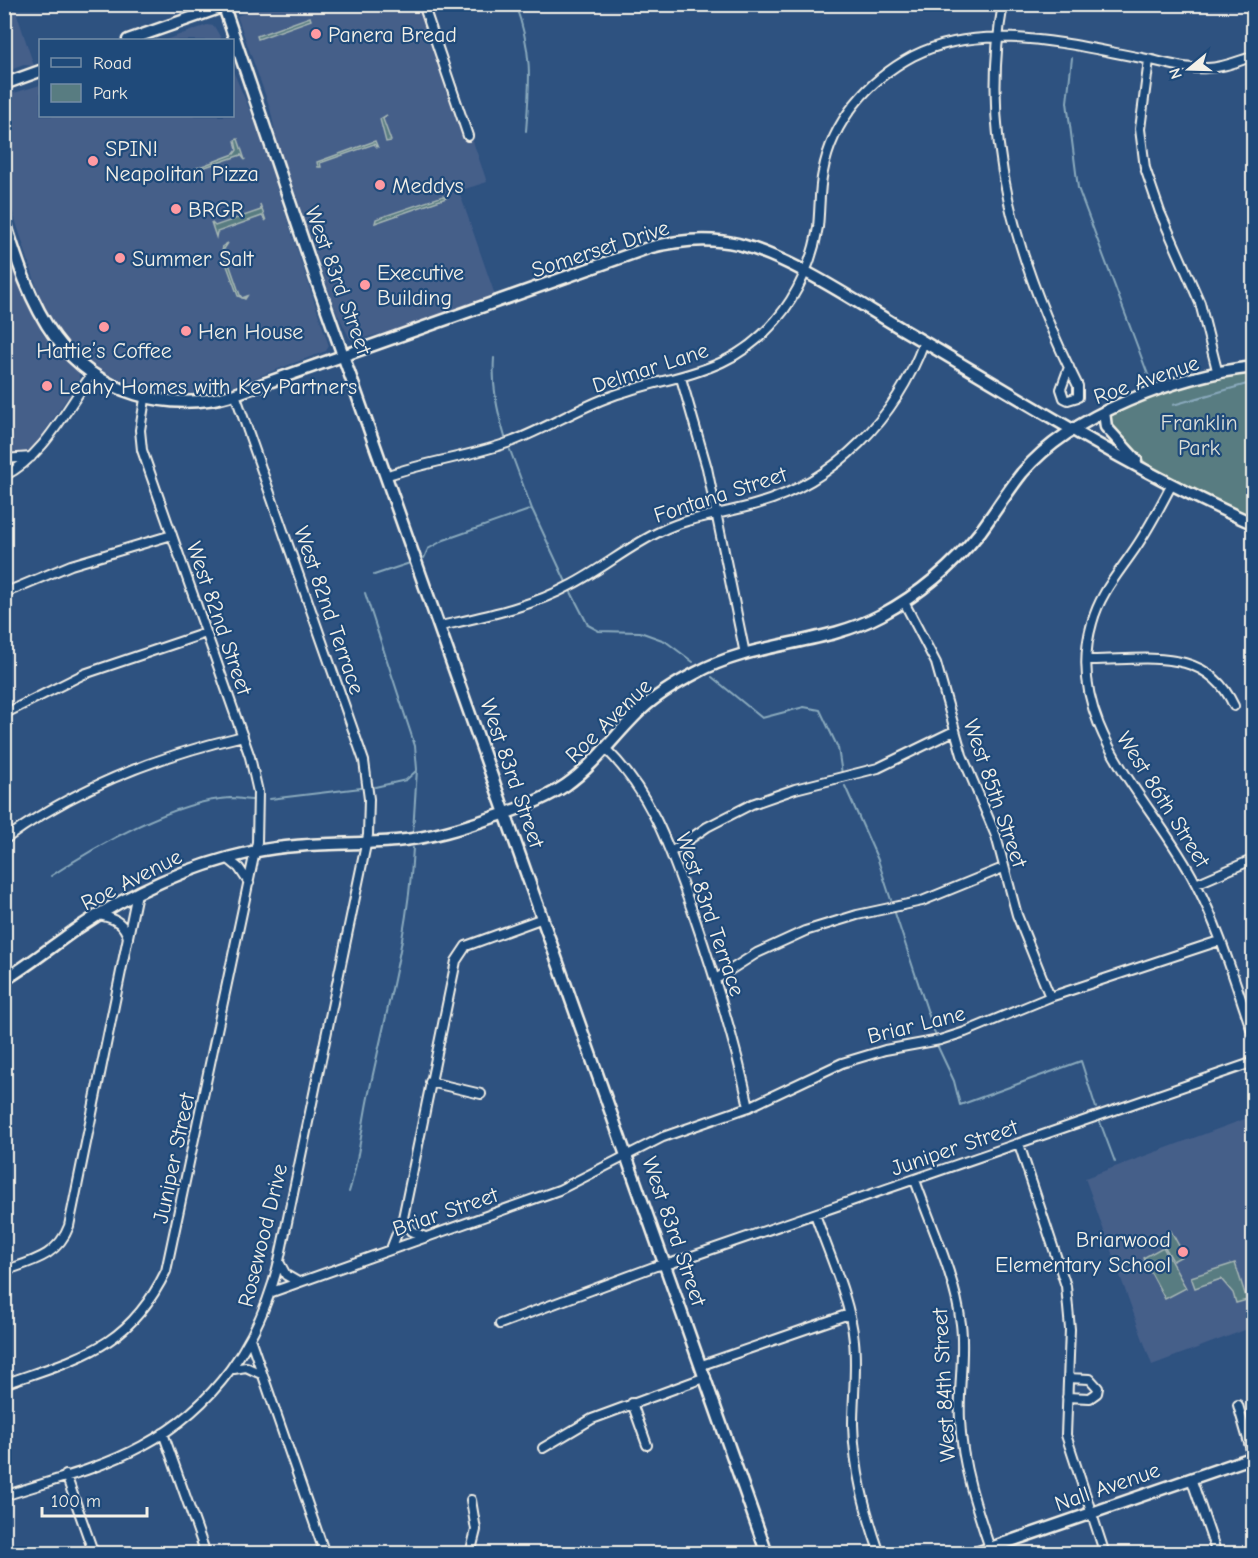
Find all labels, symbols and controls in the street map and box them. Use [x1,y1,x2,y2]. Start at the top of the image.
place label: Panera Bread [328,22,457,48]
marker: Panera Bread [309,27,323,41]
legend [39,39,234,117]
north arrow [1159,39,1219,99]
text: Road [93,53,132,74]
text: N [1166,66,1186,81]
text: Park [93,83,128,104]
place label: SPIN! Neapolitan Pizza [105,136,259,187]
marker: SPIN! Neapolitan Pizza [86,154,100,168]
place label: Meddys [392,173,464,199]
marker: Meddys [373,178,387,192]
place label: BRGR [188,197,244,223]
marker: BRGR [169,202,183,216]
street label: West 83rd Street [299,203,377,359]
street label: Somerset Drive [528,215,672,283]
place label: Summer Salt [132,246,254,272]
marker: Summer Salt [113,251,127,265]
place label: Executive Building [377,260,464,311]
marker: Executive Building [358,278,372,292]
place label: Hen House [198,319,303,345]
marker: Hattie’s Coffee [97,320,111,334]
marker: Hen House [179,324,193,338]
street label: Delmar Lane [589,337,712,399]
place label: Hattie’s Coffee [36,338,172,364]
street label: Roe Avenue [1090,350,1202,410]
place label: Leahy Homes with Key Partners [59,374,357,400]
marker: Leahy Homes with Key Partners [40,379,54,393]
park label: Franklin Park [1160,410,1238,461]
street label: Fontana Street [651,461,791,529]
street label: West 82nd Terrace [288,523,370,698]
street label: West 82nd Street [181,538,258,699]
street label: Roe Avenue [560,673,657,768]
street label: West 83rd Street [474,695,550,852]
street label: West 85th Street [958,716,1033,872]
street label: West 86th Street [1111,727,1216,873]
street label: West 83rd Terrace [670,829,750,1000]
street label: Roe Avenue [77,843,186,916]
street label: Briar Lane [865,1000,968,1050]
street label: Juniper Street [148,1090,201,1226]
street label: Juniper Street [888,1114,1022,1182]
street label: West 83rd Street [636,1153,712,1310]
street label: Rosewood Drive [233,1161,293,1310]
street label: Briar Street [389,1182,502,1242]
place label: Briarwood Elementary School [995,1227,1171,1278]
marker: Briarwood Elementary School [1176,1245,1190,1259]
street label: West 84th Street [927,1307,961,1462]
street label: Nall Avenue [1051,1457,1163,1517]
scale bar [42,1480,147,1518]
text: 100 m [51,1491,101,1512]

